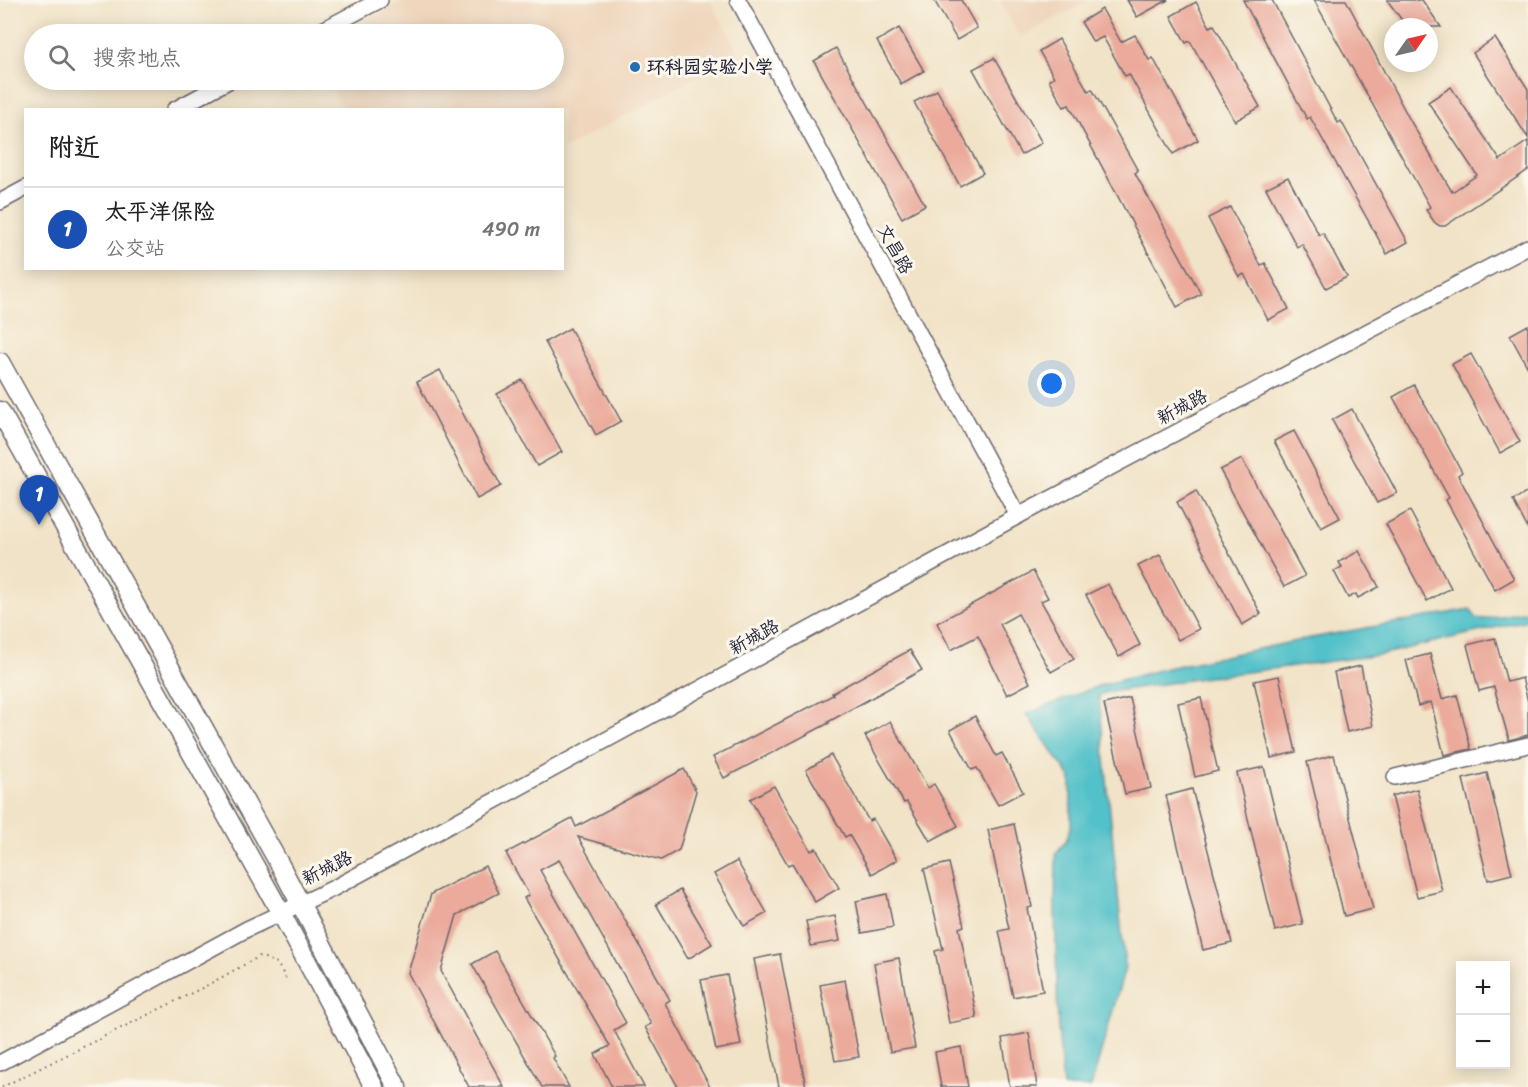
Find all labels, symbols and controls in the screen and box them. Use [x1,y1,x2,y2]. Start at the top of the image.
north arrow [1384,18,1438,72]
search box [24,24,564,90]
text: 搜索地点 [93,38,181,77]
icon: search [45,41,78,74]
place label: 环科园实验小学 [647,51,773,83]
marker: 环科园实验小学 [628,60,642,74]
text: 附近 [48,124,100,170]
text: 太平洋保险 [105,192,215,231]
text: 1 [63,212,72,247]
text: 490 m [482,212,540,247]
street label: 文昌路 [868,218,922,280]
text: 公交站 [105,231,165,266]
your location [1037,369,1066,398]
street label: 新城路 [1151,380,1213,434]
pin: 1 [20,476,58,525]
street label: 新城路 [723,610,785,664]
street label: 新城路 [296,841,358,895]
map controls [1456,961,1510,1069]
button: + [1456,961,1510,1015]
button: − [1456,1015,1510,1069]

